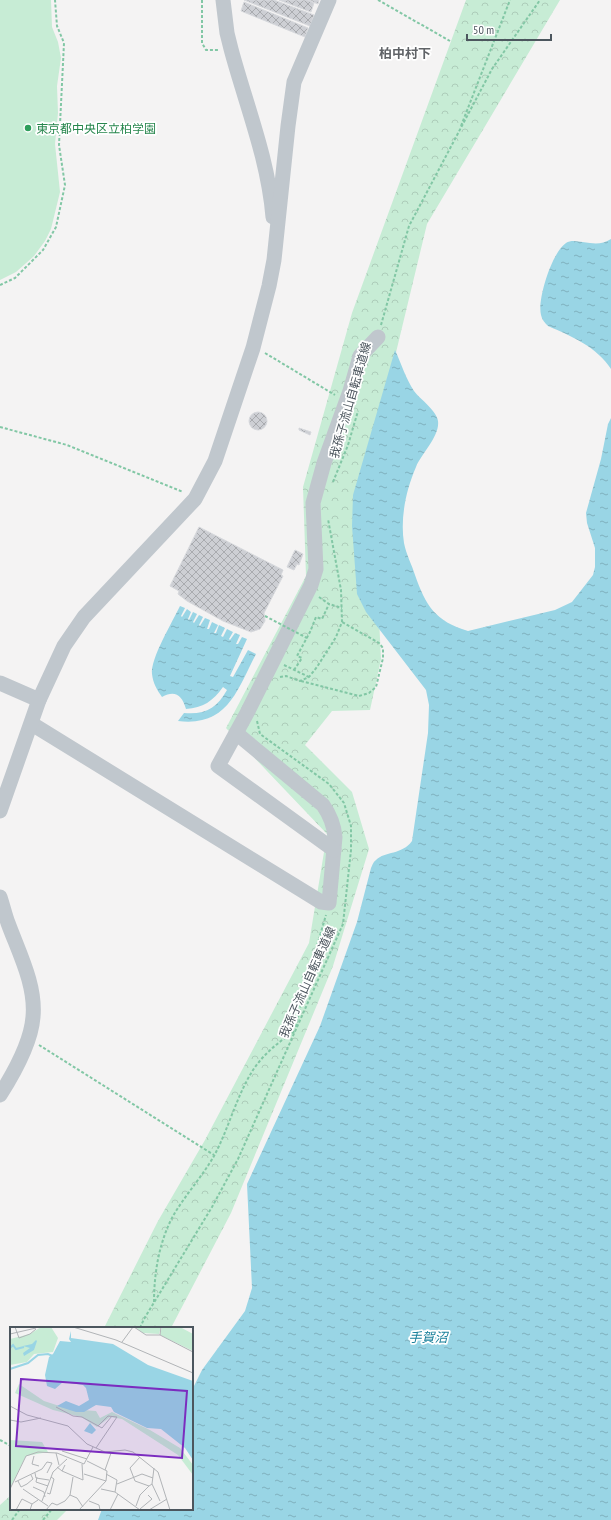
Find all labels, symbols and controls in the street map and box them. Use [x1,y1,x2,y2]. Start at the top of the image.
scale bar [467,16,551,42]
text: 50 m [473,22,494,37]
district label: 柏中村下 [379,45,431,62]
place label: 東京都中央区立柏学園 [36,121,156,136]
marker: 東京都中央区立柏学園 [23,123,33,133]
street label: 我孫子流山自転車道線 [326,340,374,460]
street label: 我孫子流山自転車道線 [276,924,338,1040]
inset map [10,1327,193,1510]
water label: 手賀沼 [408,1329,449,1346]

